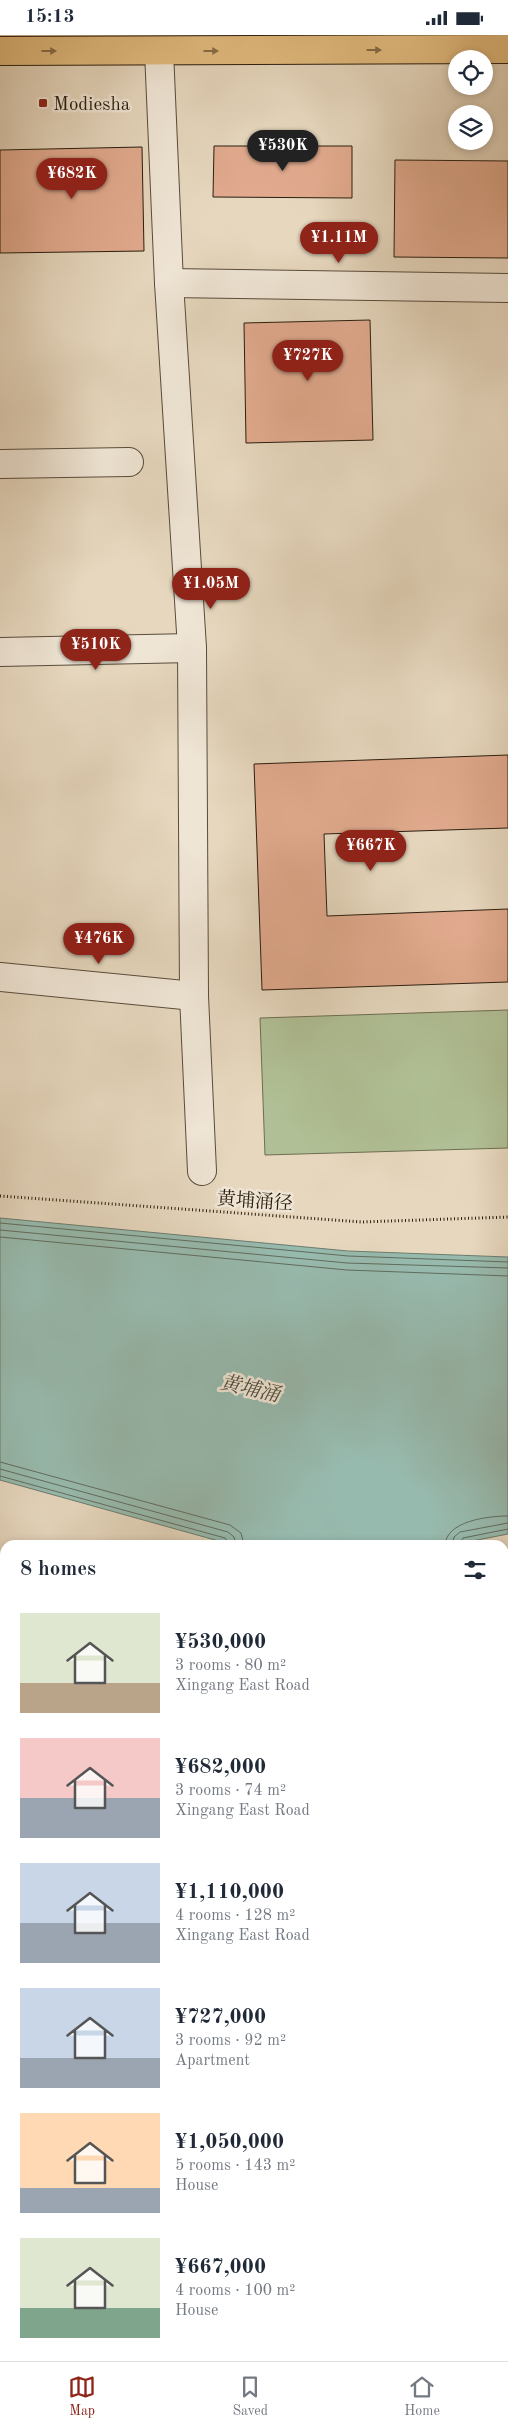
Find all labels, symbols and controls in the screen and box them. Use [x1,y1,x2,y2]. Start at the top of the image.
text: 15:13 [25,8,74,27]
one-way arrow [366,46,382,54]
one-way arrow [41,47,57,55]
one-way arrow [203,47,219,55]
map controls [448,50,493,150]
button: locate [448,50,493,95]
place label: Modiesha [53,96,131,115]
marker: Modiesha [37,97,49,109]
button: layers [448,105,493,150]
pin: ¥530K [248,129,318,172]
text: ¥530K [258,138,308,154]
pin: ¥682K [37,157,107,200]
text: ¥682K [47,166,97,182]
pin: ¥1.11M [298,221,380,264]
text: ¥1.11M [311,230,367,246]
pin: ¥727K [273,339,343,382]
text: ¥727K [283,348,333,364]
pin: ¥1.05M [170,567,252,610]
text: ¥1.05M [183,576,239,592]
pin: ¥510K [61,629,131,671]
text: ¥510K [71,637,121,653]
pin: ¥667K [336,829,406,872]
text: ¥667K [346,838,396,854]
pin: ¥476K [64,923,134,965]
text: ¥476K [74,931,124,947]
street label: 黄埔涌径 [216,1188,294,1215]
water label: 黄埔涌 [218,1372,283,1407]
icon: filters [461,1556,489,1584]
text: 8 homes [20,1559,96,1580]
text: ¥530,000 [175,1632,266,1653]
icon: home [60,1633,120,1693]
text: 3 rooms · 80 m² [175,1658,286,1674]
text: Xingang East Road [175,1678,310,1694]
text: ¥682,000 [175,1757,266,1778]
icon: home [60,1758,120,1818]
text: 3 rooms · 74 m² [175,1783,286,1799]
text: Xingang East Road [175,1803,310,1819]
text: ¥1,110,000 [175,1882,284,1903]
icon: home [60,1883,120,1943]
text: 4 rooms · 128 m² [175,1908,295,1924]
text: Xingang East Road [175,1928,310,1944]
text: ¥727,000 [175,2007,266,2028]
icon: home [60,2008,120,2068]
text: 3 rooms · 92 m² [175,2033,286,2049]
text: Apartment [175,2053,250,2069]
text: ¥1,050,000 [175,2132,284,2153]
icon: home [60,2133,120,2193]
text: 5 rooms · 143 m² [175,2158,295,2174]
text: House [175,2178,218,2194]
text: ¥667,000 [175,2257,266,2278]
icon: home [60,2258,120,2318]
text: 4 rooms · 100 m² [175,2283,295,2299]
text: House [175,2303,218,2319]
tab: Map [68,2373,96,2420]
tab: Saved [232,2373,268,2420]
tab: Home [404,2373,440,2420]

